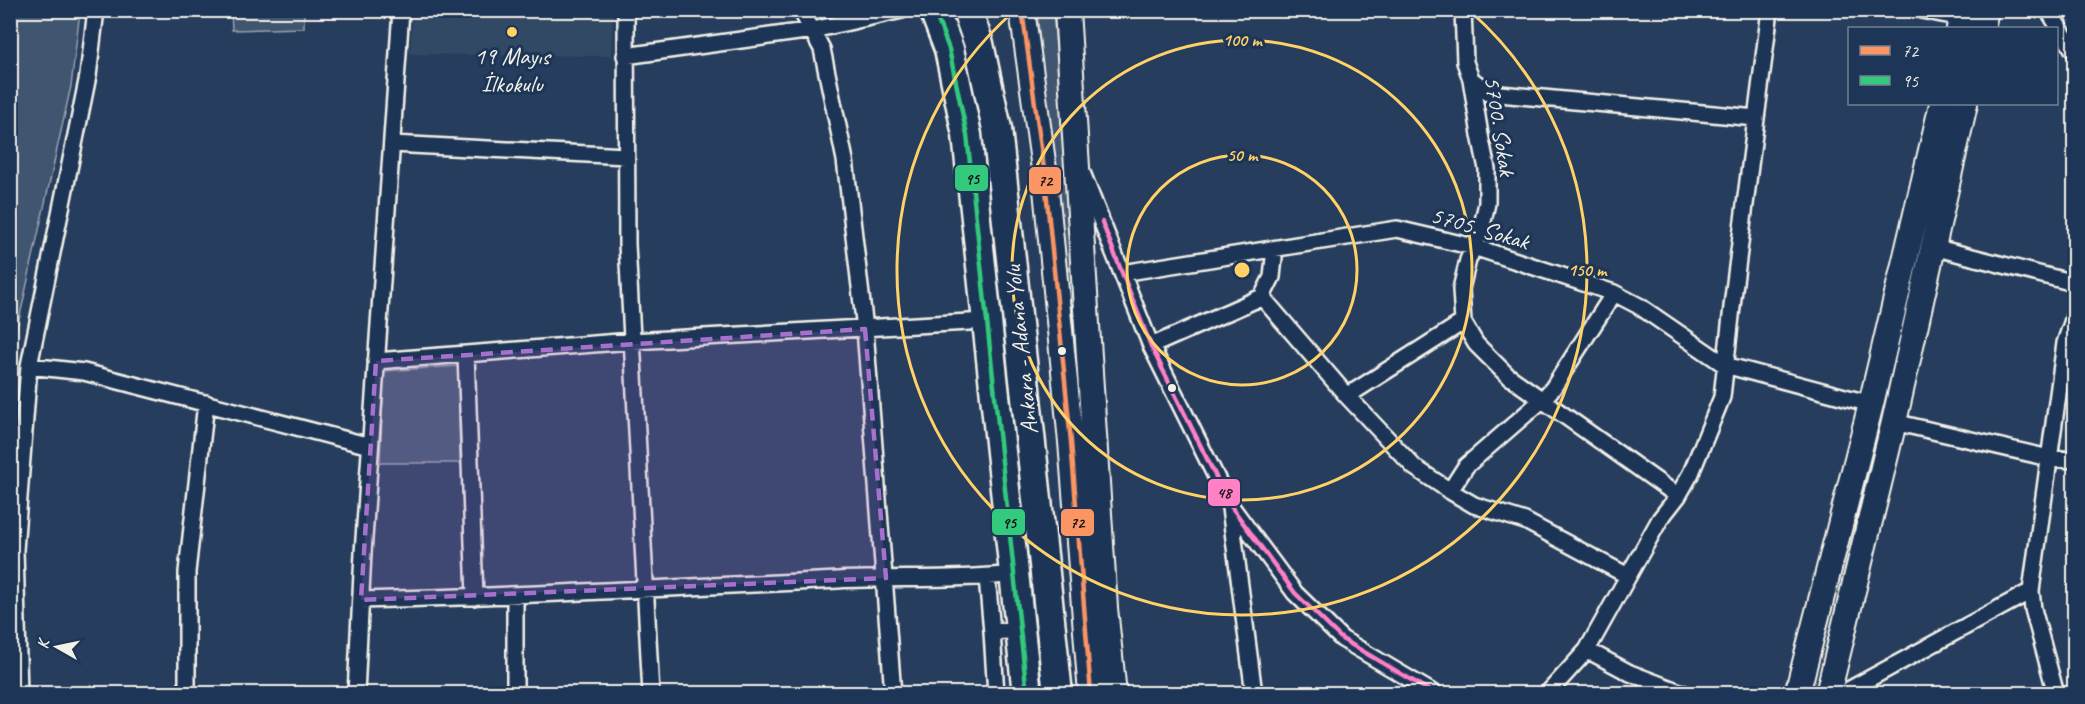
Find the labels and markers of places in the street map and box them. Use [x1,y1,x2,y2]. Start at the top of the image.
marker: 19 Mayıs İlkokulu [505,25,519,39]
place label: 19 Mayıs İlkokulu [474,41,553,99]
centre of rings [1232,260,1252,280]
unlabelled marker [1056,345,1068,357]
unlabelled marker [1166,382,1178,394]

